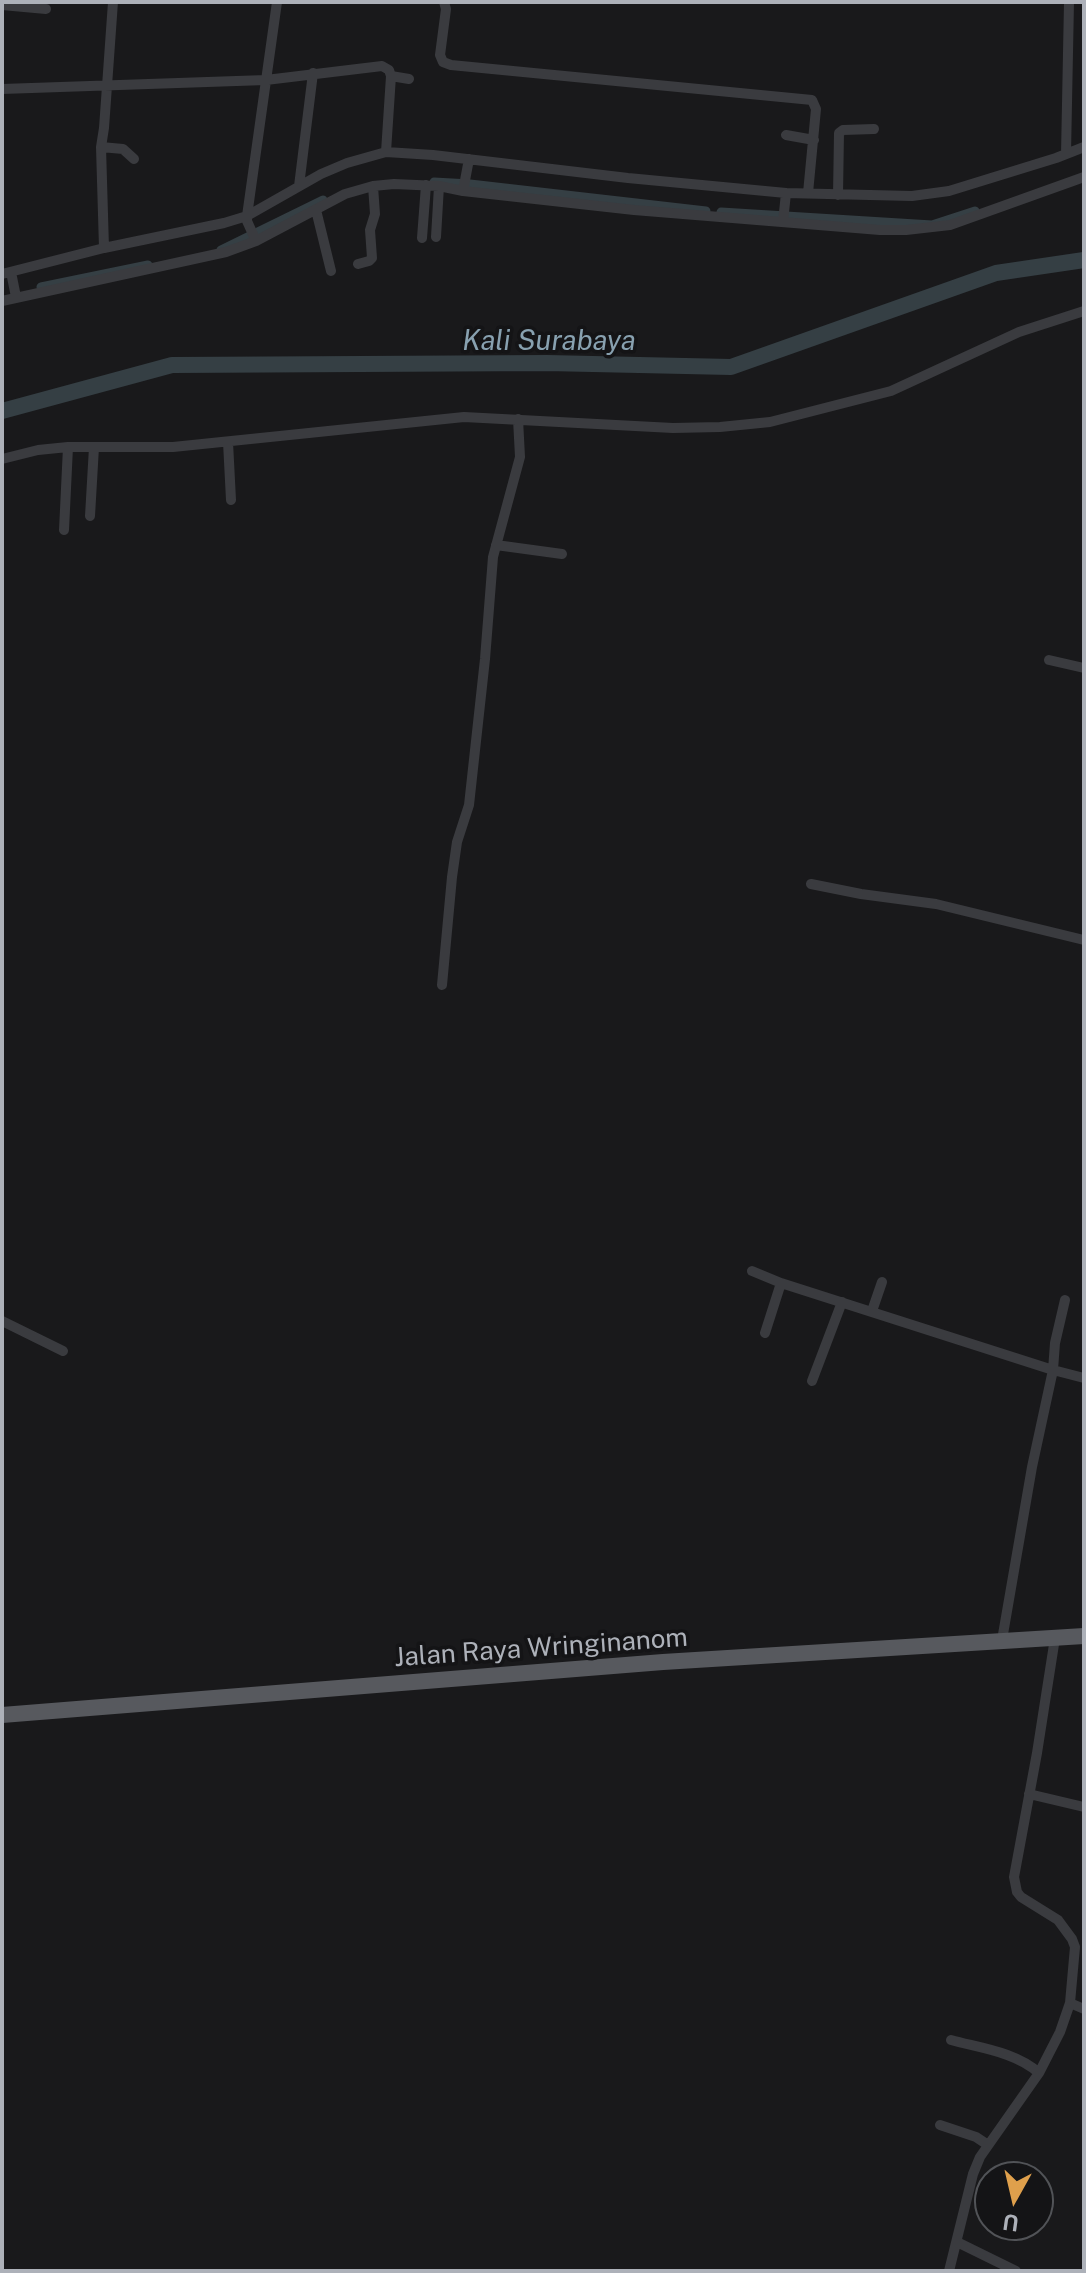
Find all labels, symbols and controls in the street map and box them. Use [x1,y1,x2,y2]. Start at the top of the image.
water label: Kali Surabaya [462,324,636,358]
street label: Jalan Raya Wringinanom [393,1622,689,1674]
north arrow [974,2161,1054,2241]
text: U [1001,2209,1021,2237]

